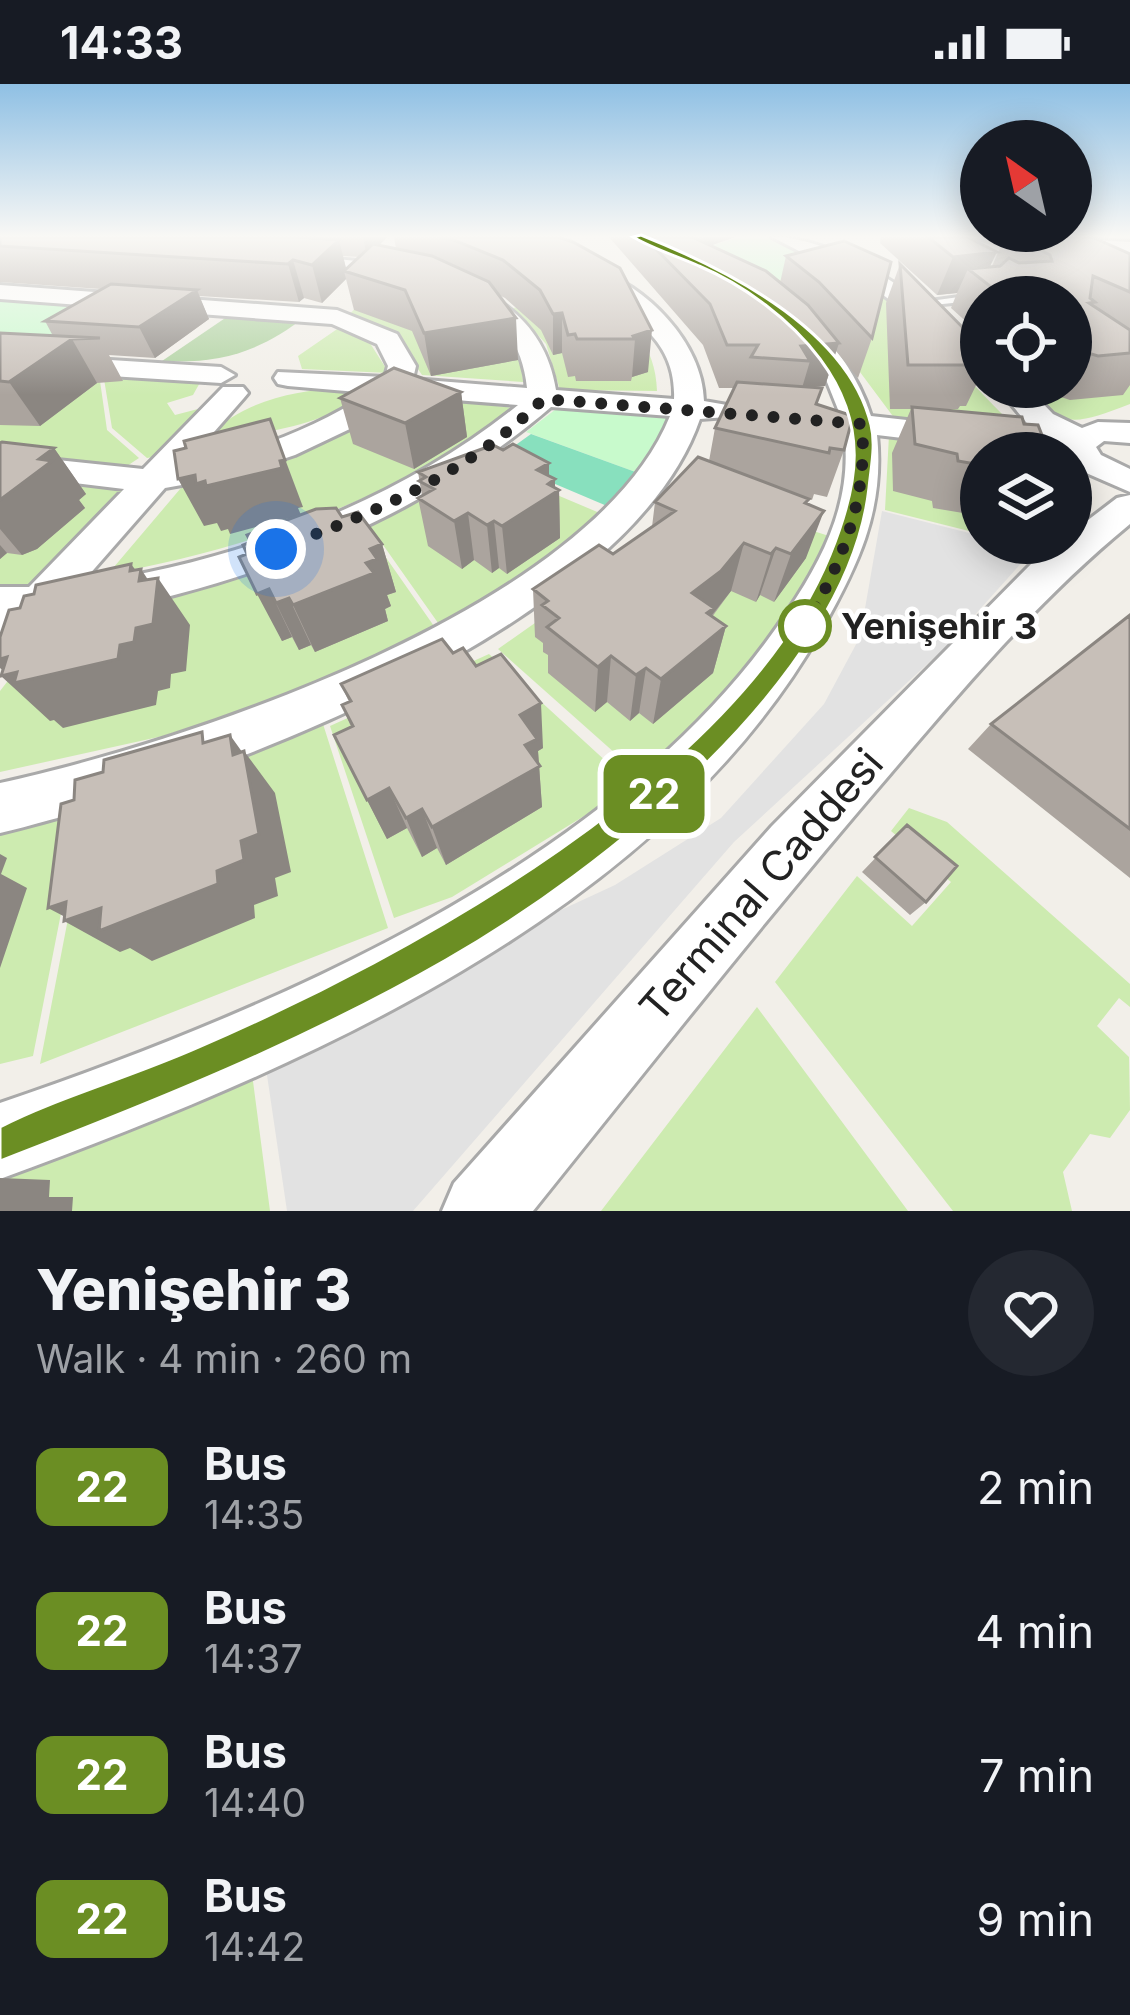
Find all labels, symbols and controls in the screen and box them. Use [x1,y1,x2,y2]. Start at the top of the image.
text: 14:33 [60,15,183,70]
north arrow [960,120,1092,252]
map controls [960,120,1092,564]
button: locate [960,276,1092,408]
button: layers [960,432,1092,564]
your location [246,519,306,579]
marker: Yenişehir 3 [780,601,830,651]
place label: Yenişehir 3 [841,604,1037,648]
street label: Terminal Caddesi [628,738,893,1031]
line badge: 22 [600,755,708,833]
text: 22 [628,768,680,819]
button: heart [968,1250,1094,1376]
text: Yenişehir 3 [36,1255,352,1324]
text: Walk · 4 min · 260 m [36,1335,412,1382]
text: Bus [204,1436,287,1491]
text: 2 min [977,1460,1094,1515]
text: 22 [76,1461,128,1512]
text: 14:35 [204,1491,304,1538]
text: Bus [204,1580,287,1635]
text: 4 min [975,1604,1094,1659]
text: 22 [76,1605,128,1656]
text: 14:37 [204,1635,302,1682]
text: Bus [204,1724,287,1779]
text: 7 min [979,1748,1094,1803]
text: 22 [76,1749,128,1800]
text: 14:40 [204,1779,306,1826]
text: Bus [204,1868,287,1923]
text: 9 min [977,1892,1094,1947]
text: 22 [76,1893,128,1944]
text: 14:42 [204,1923,305,1970]

